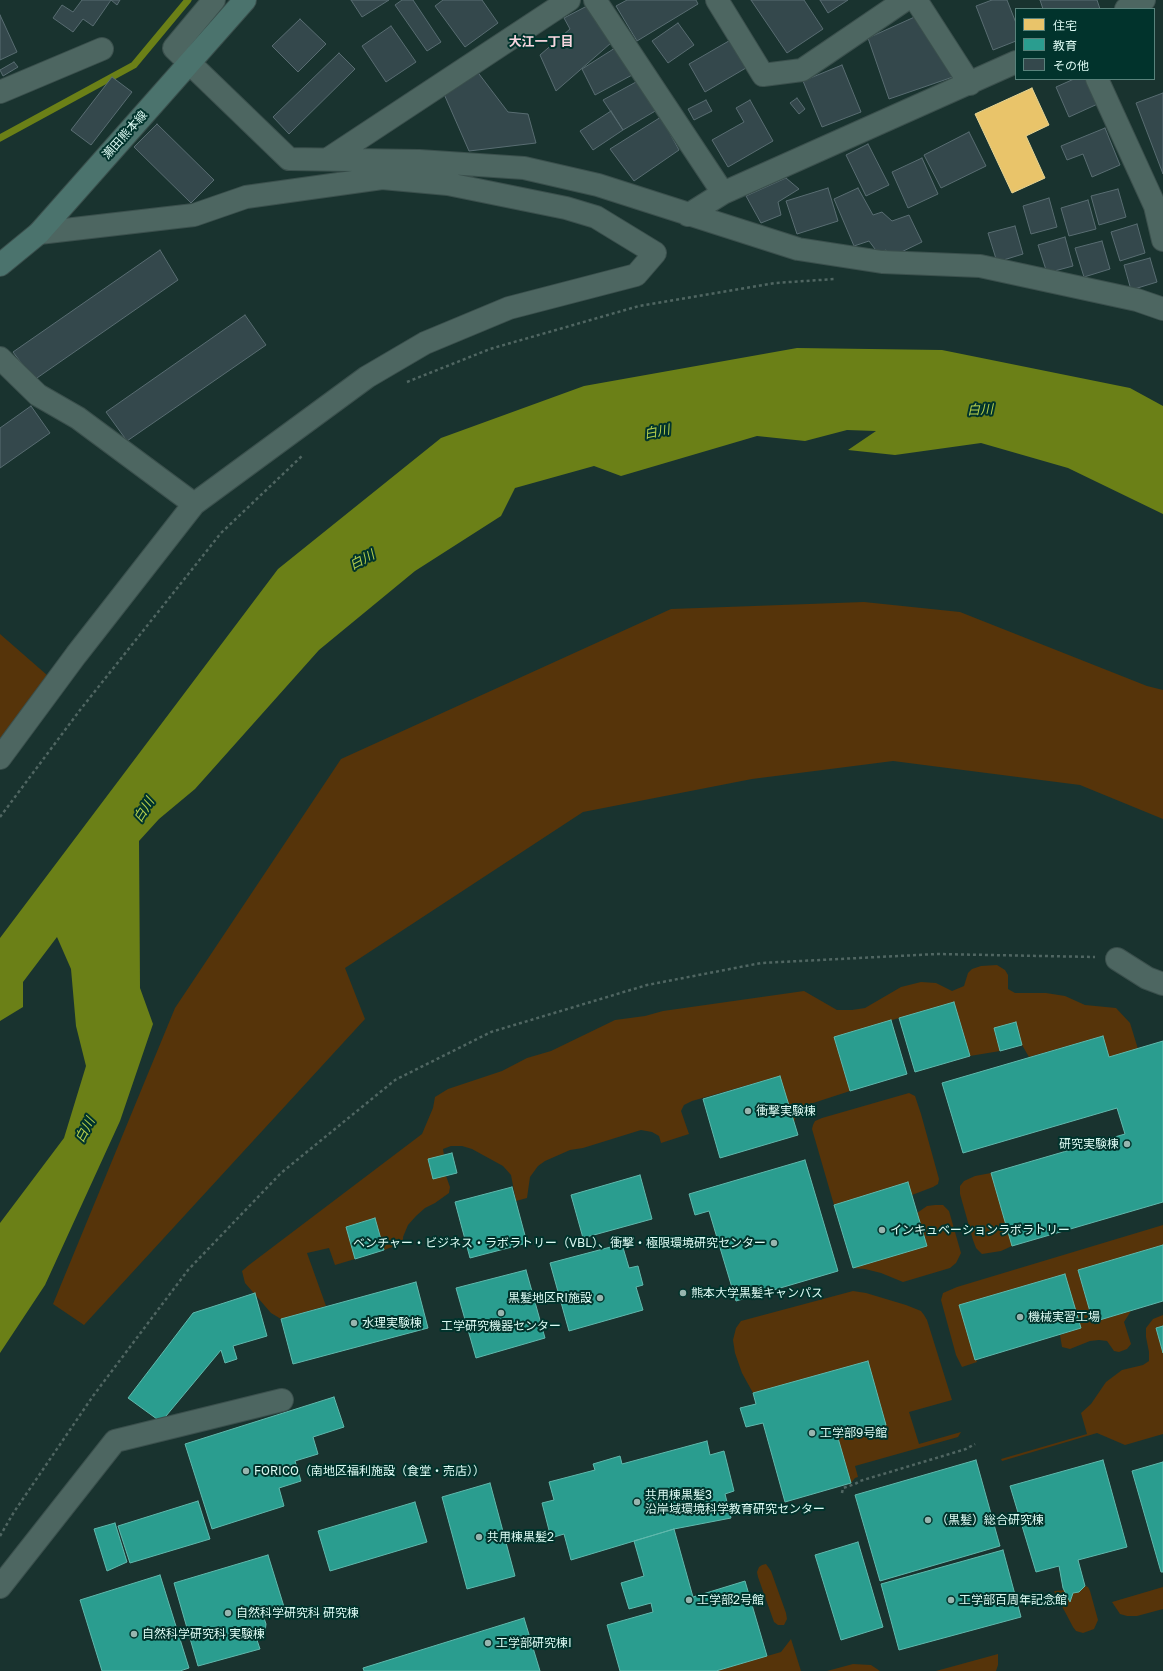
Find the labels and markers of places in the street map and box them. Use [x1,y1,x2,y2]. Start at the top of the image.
place label: 衝撃実験棟 [756,1104,816,1118]
marker: 衝撃実験棟 [743,1106,753,1116]
place label: 研究実験棟 [1059,1137,1119,1151]
marker: 研究実験棟 [1122,1139,1132,1149]
place label: インキュベーションラボラトリー [890,1223,1070,1237]
marker: インキュベーションラボラトリー [877,1225,887,1235]
place label: ベンチャー・ビジネス・ラボラトリー（VBL）、衝撃・極限環境研究センター [353,1236,766,1250]
marker: ベンチャー・ビジネス・ラボラトリー（VBL）、衝撃・極限環境研究センター [769,1238,779,1248]
place label: 熊本大学黒髪キャンパス [691,1286,823,1300]
marker: 熊本大学黒髪キャンパス [678,1288,688,1298]
place label: 黒髪地区RI施設 [508,1291,592,1305]
marker: 黒髪地区RI施設 [595,1293,605,1303]
marker: 工学研究機器センター [496,1308,506,1318]
place label: 機械実習工場 [1028,1310,1100,1324]
marker: 機械実習工場 [1015,1312,1025,1322]
place label: 水理実験棟 [362,1316,422,1330]
marker: 水理実験棟 [349,1318,359,1328]
place label: 工学研究機器センター [441,1319,561,1333]
place label: 工学部9号館 [820,1426,887,1440]
marker: 工学部9号館 [807,1428,817,1438]
place label: FORICO（南地区福利施設（食堂・売店）） [254,1464,485,1478]
marker: FORICO（南地区福利施設（食堂・売店）） [241,1466,251,1476]
place label: 共用棟黒髪3 沿岸域環境科学教育研究センター [645,1488,825,1516]
marker: 共用棟黒髪3 沿岸域環境科学教育研究センター [632,1497,642,1507]
place label: （黒髪）総合研究棟 [936,1513,1044,1527]
marker: （黒髪）総合研究棟 [923,1515,933,1525]
place label: 共用棟黒髪2 [487,1530,554,1544]
marker: 共用棟黒髪2 [474,1532,484,1542]
place label: 工学部2号館 [697,1593,764,1607]
place label: 工学部百周年記念館 [959,1593,1067,1607]
marker: 工学部2号館 [684,1595,694,1605]
marker: 工学部百周年記念館 [946,1595,956,1605]
place label: 自然科学研究科 研究棟 [236,1606,359,1620]
marker: 自然科学研究科 研究棟 [223,1608,233,1618]
place label: 自然科学研究科 実験棟 [142,1627,265,1641]
marker: 自然科学研究科 実験棟 [129,1629,139,1639]
place label: 工学部研究棟I [496,1636,572,1650]
marker: 工学部研究棟I [483,1638,493,1648]

